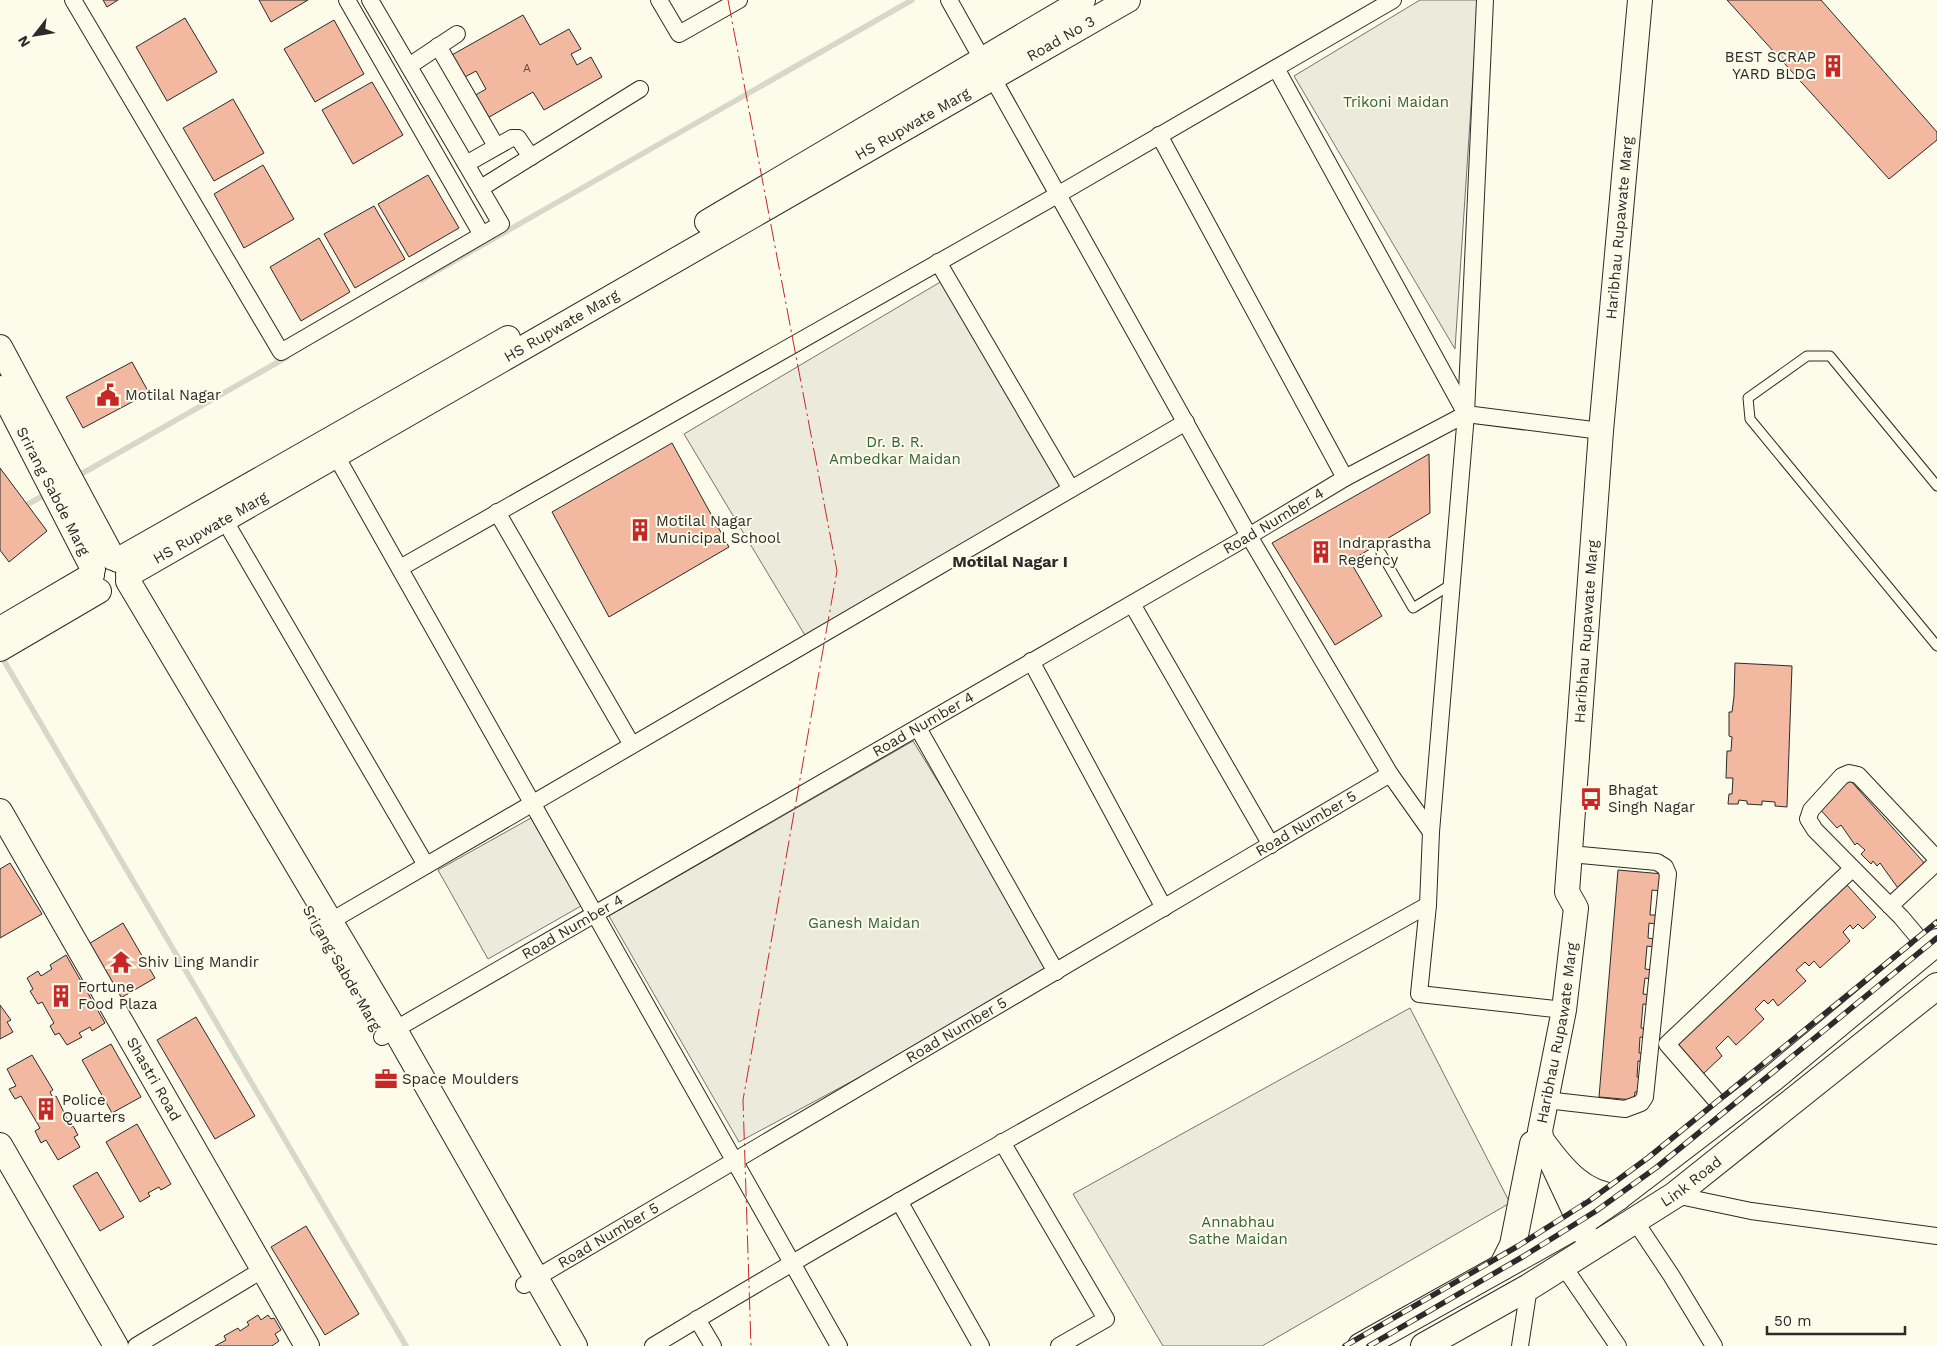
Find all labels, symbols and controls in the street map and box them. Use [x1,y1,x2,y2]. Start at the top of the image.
north arrow [10,10,60,60]
street label: Road No 3 [1024,12,1098,65]
text: N [14,33,33,50]
place label: BEST SCRAP YARD BLDG [1725,48,1816,83]
building icon: BEST SCRAP YARD BLDG [1820,53,1846,79]
house number: A [523,61,531,75]
street label: HS Rupwate Marg [852,84,973,164]
park label: Trikoni Maidan [1343,93,1449,111]
street label: Haribhau Rupawate Marg [1602,136,1637,320]
street label: HS Rupwate Marg [501,286,622,366]
public building icon: Motilal Nagar [95,382,121,408]
place label: Motilal Nagar [125,386,221,404]
street label: Srirang Sabde Marg [13,424,93,558]
park label: Dr. B. R. Ambedkar Maidan [829,433,961,468]
street label: Road Number 4 [1220,484,1327,558]
street label: HS Rupwate Marg [150,488,271,568]
place label: Motilal Nagar Municipal School [656,512,781,547]
building icon: Motilal Nagar Municipal School [627,517,653,543]
place label: Indraprastha Regency [1338,534,1432,569]
building icon: Indraprastha Regency [1308,539,1334,565]
street label: Haribhau Rupawate Marg [1570,539,1602,724]
district label: Motilal Nagar I [952,552,1068,571]
street label: Road Number 4 [869,688,977,761]
place label: Bhagat Singh Nagar [1608,781,1695,816]
bus stop icon: Bhagat Singh Nagar [1578,786,1604,812]
street label: Road Number 5 [1252,787,1360,860]
street label: Road Number 4 [518,891,627,963]
street label: Srirang Sabde Marg [299,902,385,1034]
park label: Ganesh Maidan [808,914,920,932]
street label: Haribhau Rupawate Marg [1533,941,1581,1125]
temple icon: Shiv Ling Mandir [108,949,134,975]
place label: Shiv Ling Mandir [138,953,259,971]
place label: Fortune Food Plaza [78,978,158,1013]
building icon: Fortune Food Plaza [48,983,74,1009]
street label: Road Number 5 [903,993,1010,1067]
street label: Shastri Road [123,1034,185,1124]
office icon: Space Moulders [373,1066,399,1092]
place label: Space Moulders [402,1070,519,1088]
place label: Police Quarters [62,1091,125,1126]
building icon: Police Quarters [33,1096,59,1122]
street label: Link Road [1657,1152,1725,1211]
street label: Road Number 5 [555,1198,662,1272]
park label: Annabhau Sathe Maidan [1188,1213,1288,1248]
scale bar [1767,1304,1904,1336]
text: 50 m [1774,1312,1811,1330]

